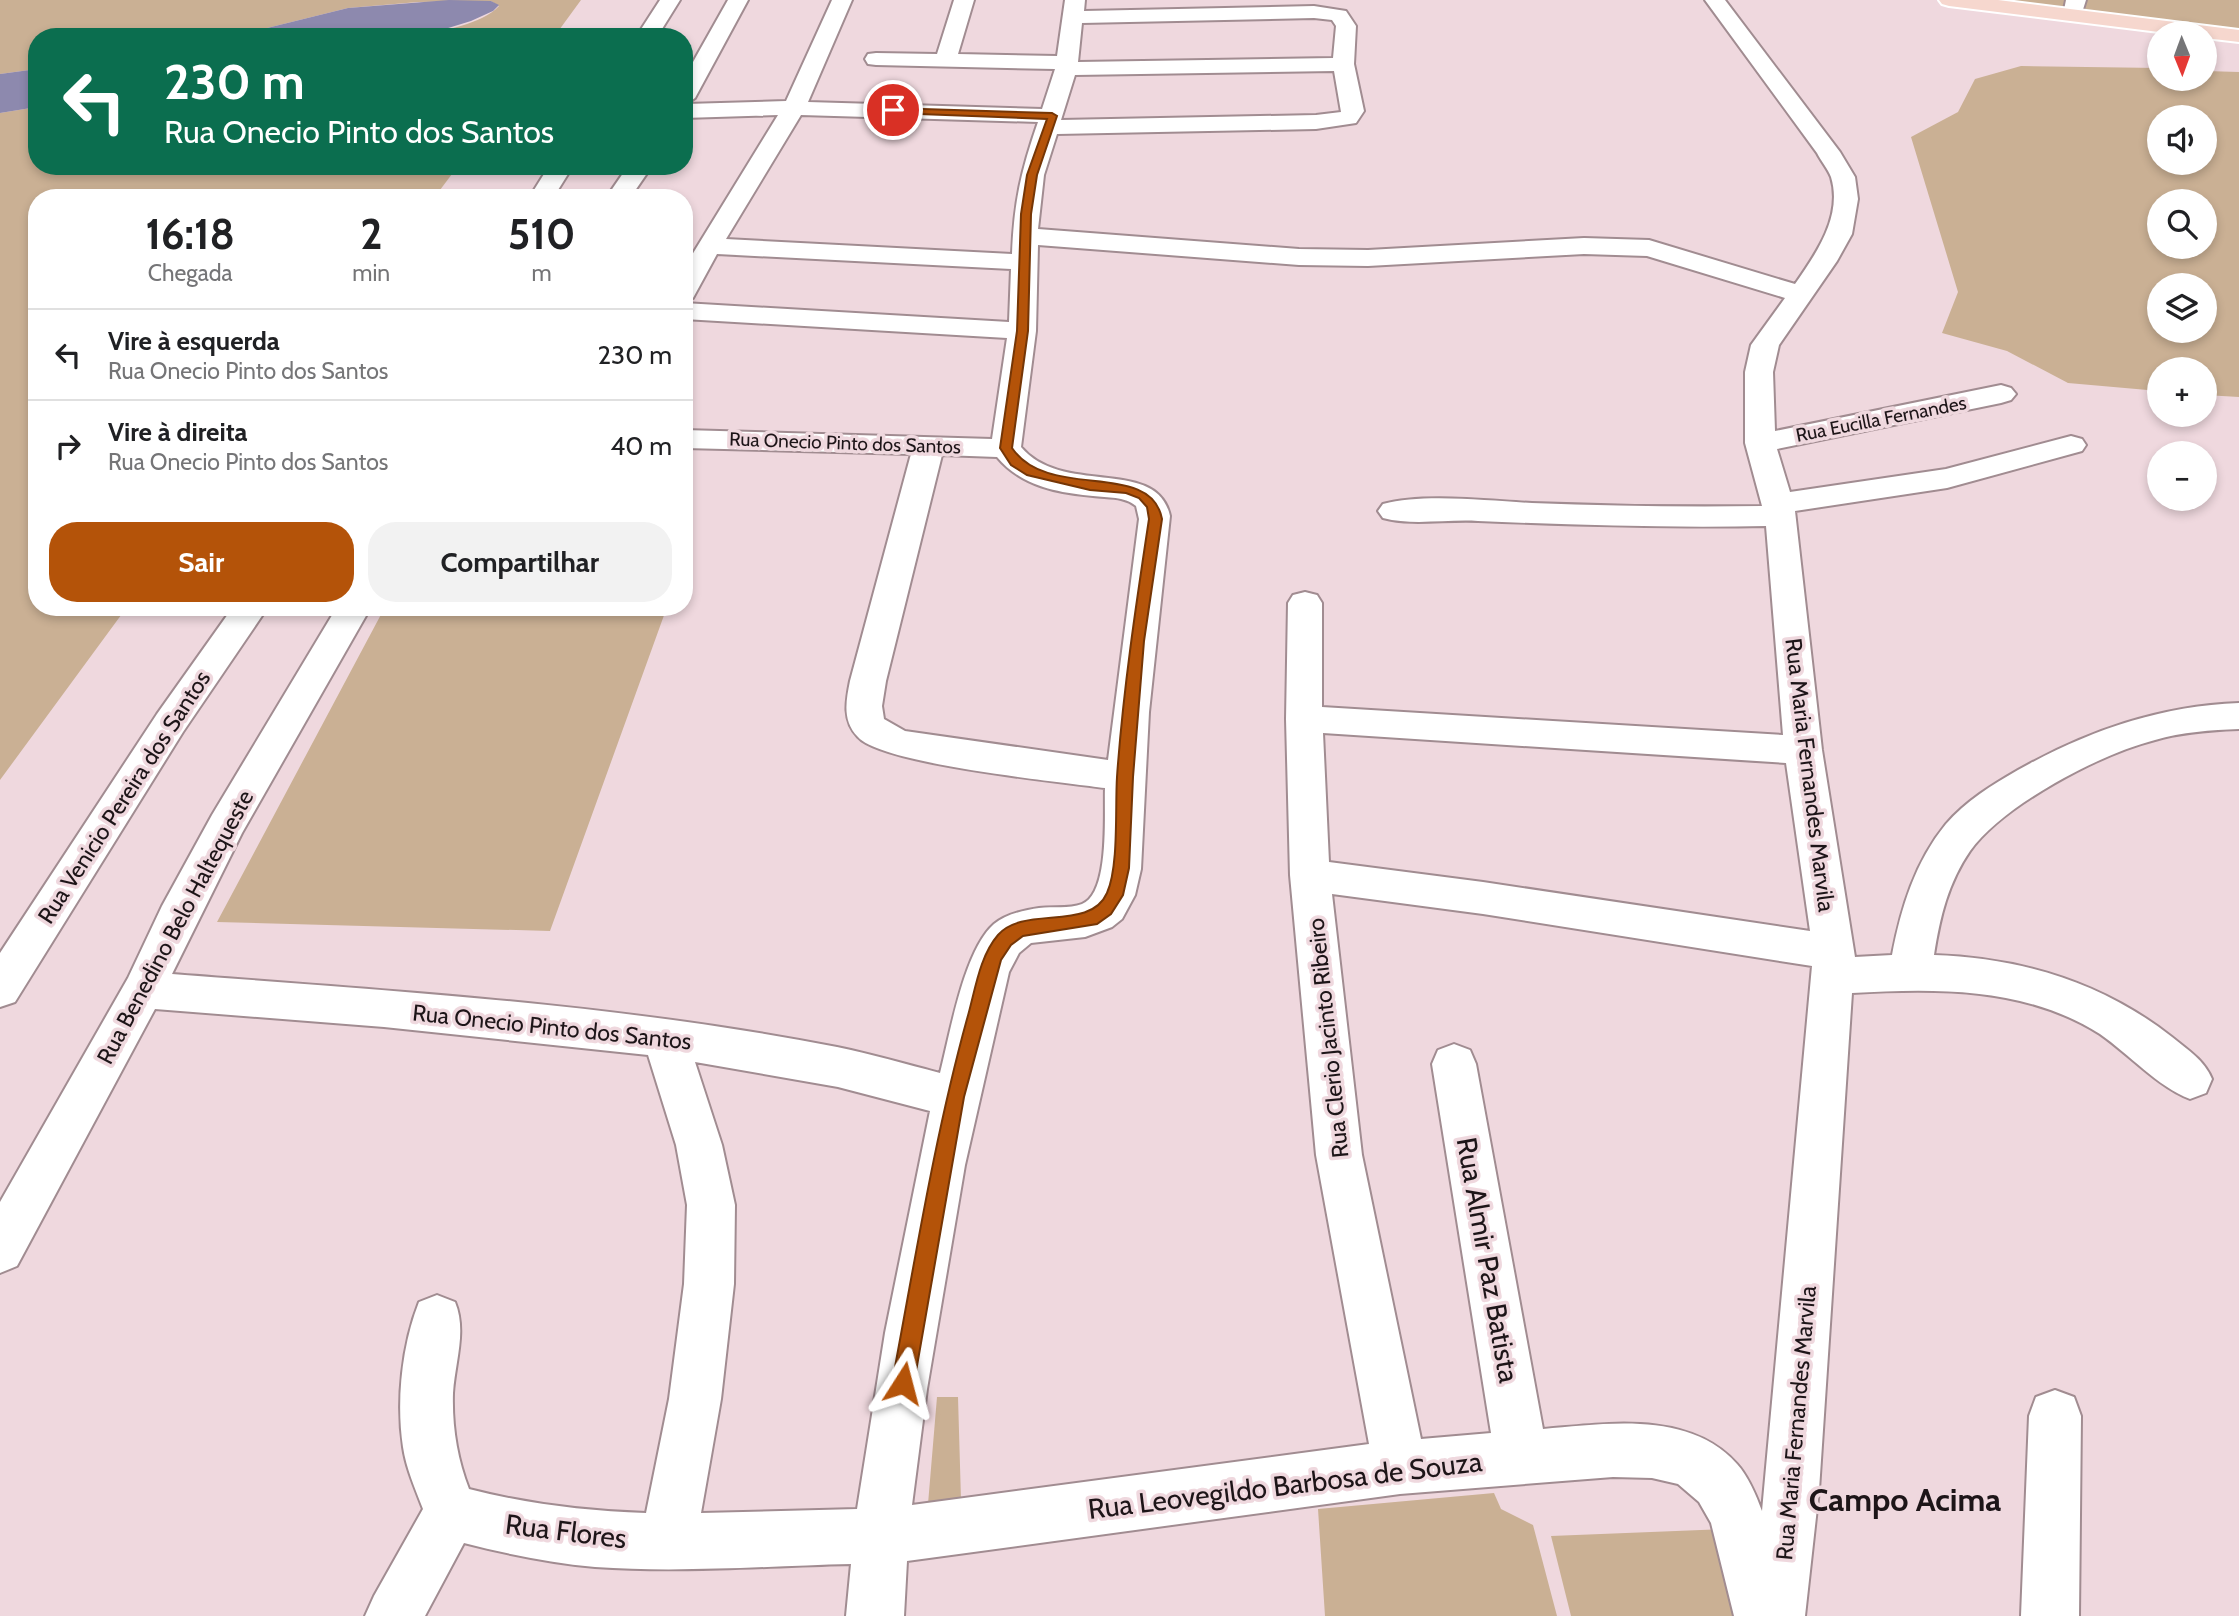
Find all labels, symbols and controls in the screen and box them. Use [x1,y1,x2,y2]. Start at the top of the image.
north arrow [2147,21,2217,91]
map controls [2147,21,2217,511]
text: 230 m [164,52,305,111]
icon: left [49,56,140,147]
pin [863,80,923,140]
icon: arrive [874,91,912,129]
button: sound [2147,105,2217,175]
text: Rua Onecio Pinto dos Santos [164,112,554,151]
button: search [2147,189,2217,259]
text: 16:18 [146,208,235,260]
text: 2 [360,208,382,260]
text: 510 [508,208,575,260]
text: Chegada [148,259,233,287]
text: min [352,259,390,287]
text: m [532,259,552,287]
button: layers [2147,273,2217,343]
text: Vire à esquerda [108,325,280,357]
icon: left [49,336,87,374]
text: 230 m [598,339,672,371]
text: Rua Onecio Pinto dos Santos [108,357,388,385]
button: + [2147,357,2217,427]
street label: Rua Eucilla Fernandes [1794,391,1968,447]
text: Vire à direita [108,416,248,448]
icon: right [49,427,87,465]
street label: Rua Onecio Pinto dos Santos [729,427,961,459]
text: 40 m [610,430,672,462]
button: − [2147,441,2217,511]
text: Rua Onecio Pinto dos Santos [108,448,388,476]
button: Sair [49,522,354,602]
button: Compartilhar [368,522,672,602]
street label: Rua Maria Fernandes Marvila [1779,637,1841,913]
street label: Rua Venicio Pereira dos Santos [32,665,216,929]
street label: Rua Benedino Belo Haltequeste [91,785,259,1069]
street label: Rua Clerio Jacinto Ribeiro [1301,917,1355,1159]
street label: Rua Onecio Pinto dos Santos [411,998,693,1056]
street label: Rua Almir Paz Batista [1450,1135,1526,1386]
street label: Rua Maria Fernandes Marvila [1770,1285,1822,1561]
position arrow [866,1346,940,1420]
street label: Rua Leovegildo Barbosa de Souza [1086,1444,1484,1526]
district label: Campo Acima [1809,1480,2001,1519]
street label: Rua Flores [503,1507,629,1555]

